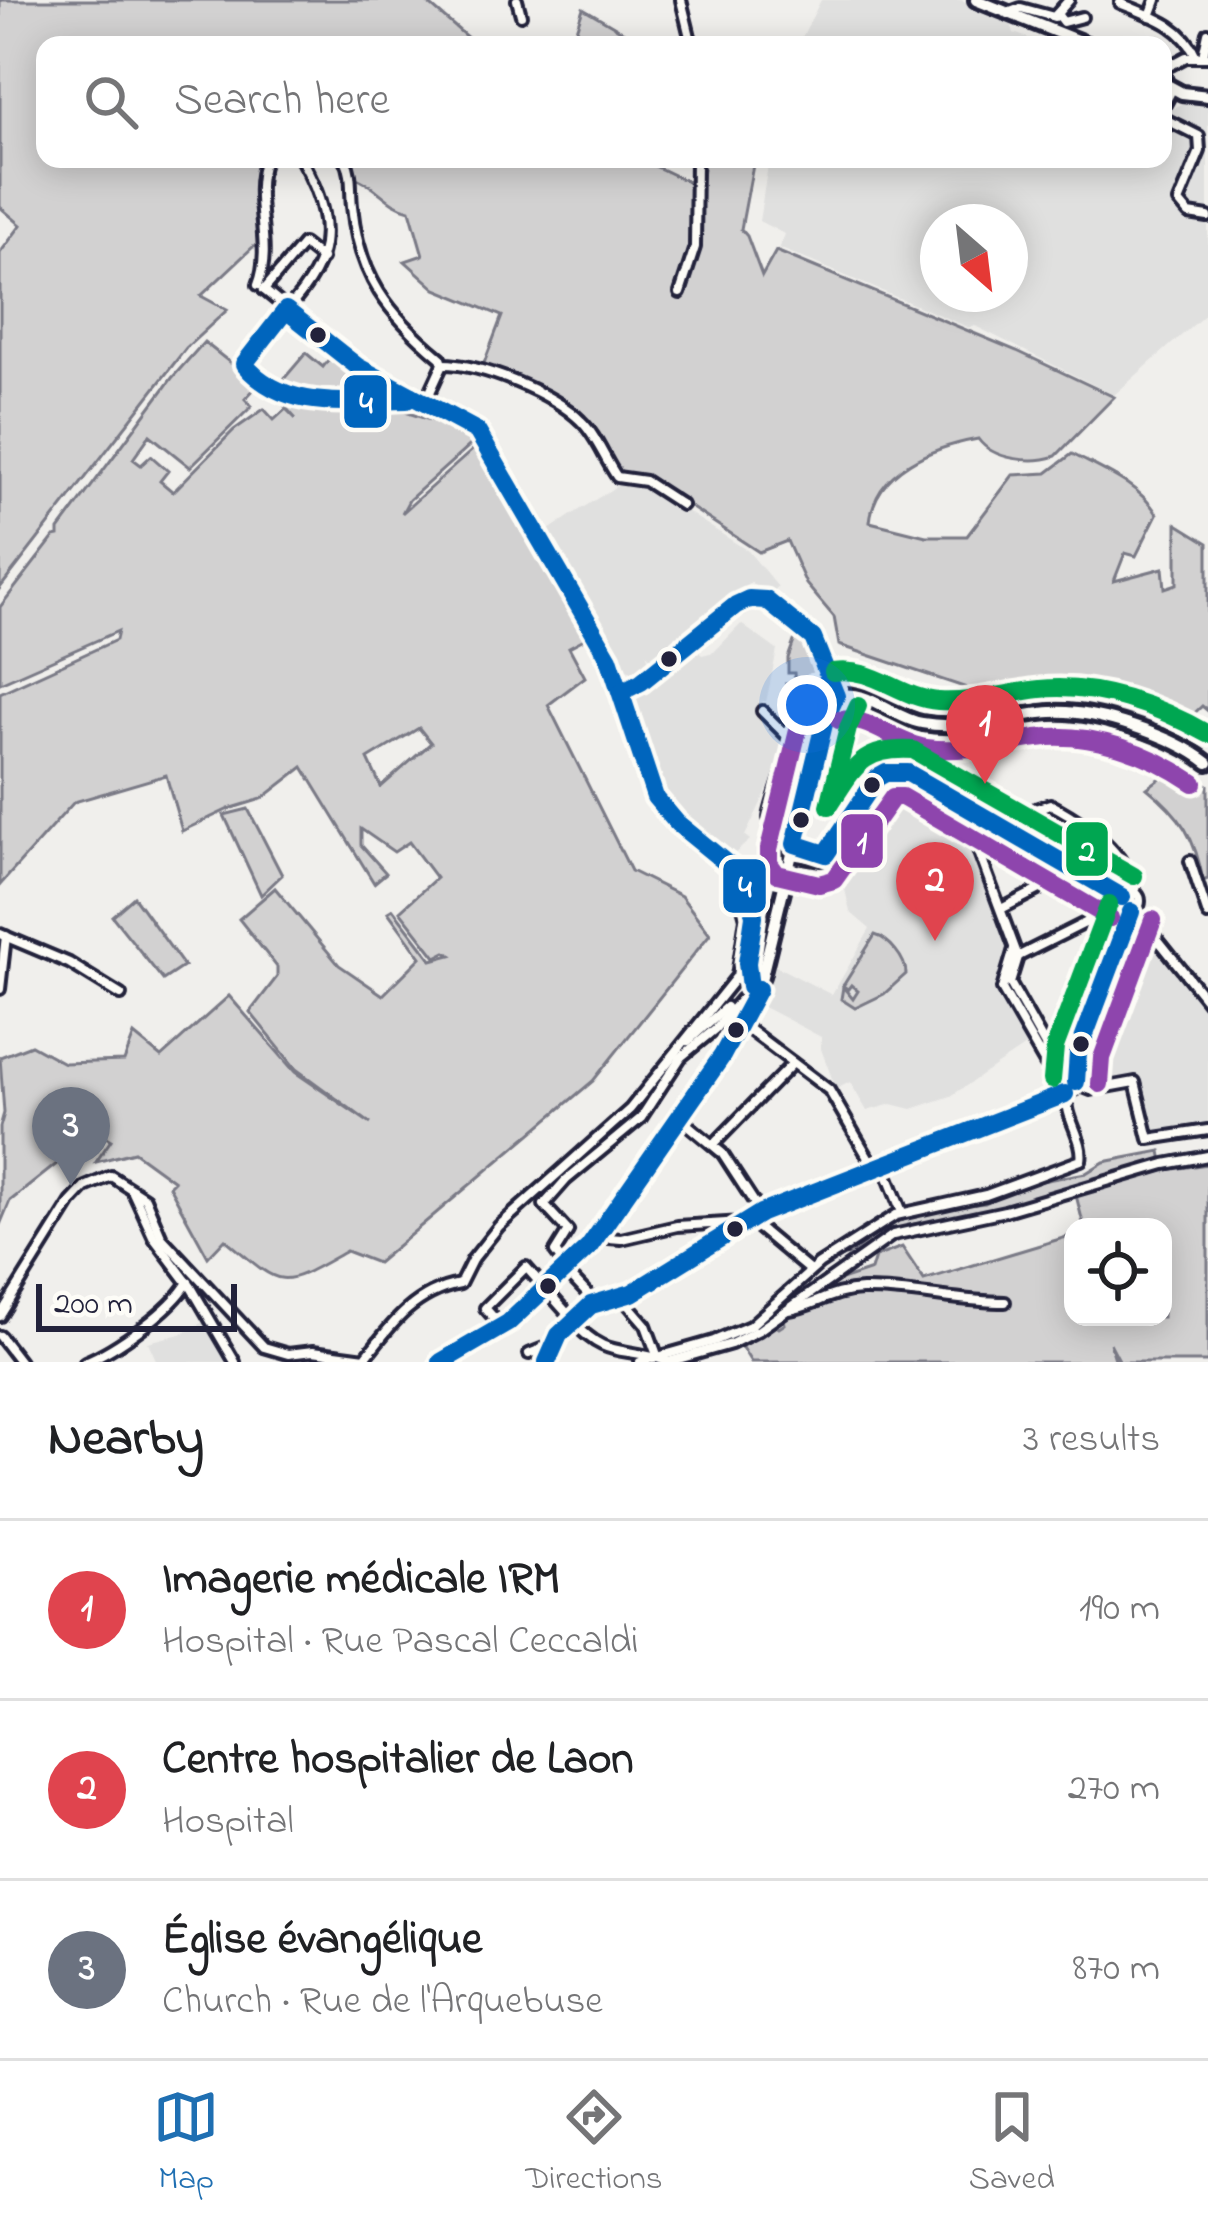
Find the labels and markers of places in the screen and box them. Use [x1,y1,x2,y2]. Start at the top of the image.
unlabelled marker [307,324,329,346]
unlabelled marker [658,648,680,670]
pin: 1 [946,685,1024,784]
unlabelled marker [861,774,883,796]
unlabelled marker [790,809,812,831]
pin: 2 [896,842,974,941]
unlabelled marker [725,1019,747,1041]
unlabelled marker [1070,1033,1092,1055]
pin: 3 [32,1087,110,1186]
unlabelled marker [724,1218,746,1240]
unlabelled marker [537,1275,559,1297]

